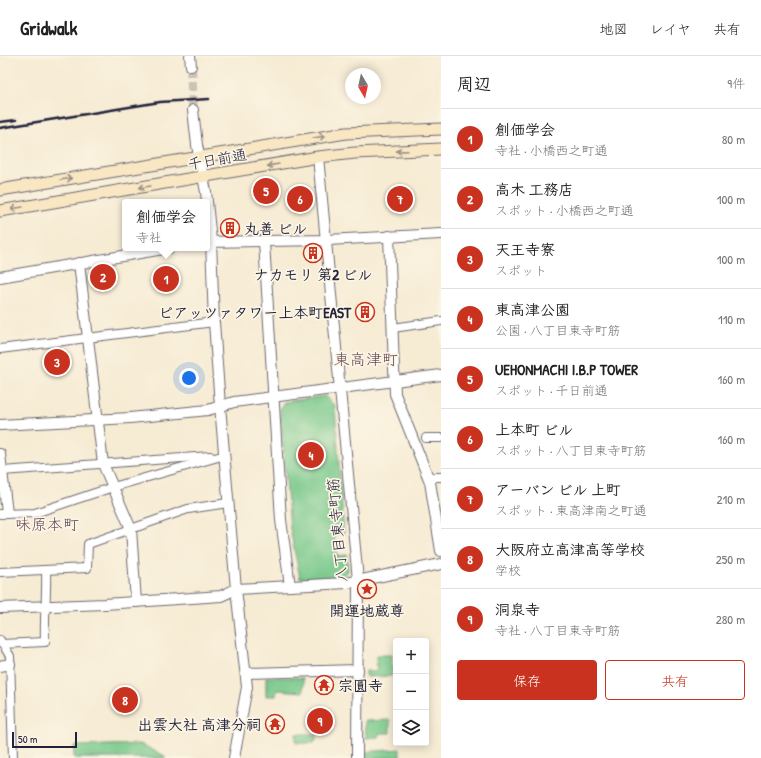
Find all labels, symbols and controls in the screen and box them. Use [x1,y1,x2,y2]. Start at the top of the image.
text: Gridwalk [20,15,77,41]
text: 地図 [600,19,628,38]
text: レイヤ [650,19,691,38]
text: 共有 [713,19,741,38]
north arrow [345,68,381,104]
text: 周辺 [457,72,491,95]
text: 9件 [727,74,745,92]
text: 創価学会 [495,119,555,140]
text: 1 [468,130,472,148]
text: 80 m [722,130,745,148]
one-way arrow [312,133,325,141]
text: 寺社 · 小橋西之町通 [495,141,608,159]
street label: 千日前通 [186,143,248,175]
one-way arrow [396,147,409,155]
one-way arrow [267,161,280,169]
one-way arrow [59,175,72,183]
pin: 5 [253,176,279,206]
text: 高木 工務店 [495,179,573,200]
one-way arrow [139,183,152,191]
pin: 6 [287,184,313,214]
pin: 7 [387,184,413,214]
text: 2 [467,190,473,208]
text: 100 m [717,190,745,208]
popup [122,199,210,251]
text: スポット · 小橋西之町通 [495,201,634,219]
one-way arrow [10,204,23,212]
text: 創価学会 [136,206,196,227]
building icon: 丸善 ビル [219,217,241,239]
place label: 丸善 ビル [244,218,307,239]
text: 寺社 [136,228,162,246]
text: 天王寺寮 [495,239,555,260]
building icon: ナカモリ 第2 ビル [302,242,324,264]
text: 3 [467,250,473,268]
text: 100 m [717,250,745,268]
text: スポット [495,261,547,279]
pin: 2 [90,262,116,292]
pin: 1 [153,264,179,294]
place label: ナカモリ 第2 ビル [254,264,372,285]
text: 東高津公園 [495,299,570,320]
building icon: ピアッツァタワー上本町EAST [354,301,376,323]
place label: ピアッツァタワー上本町EAST [158,302,352,323]
text: 4 [468,310,472,328]
text: 110 m [718,310,745,328]
text: 公園 · 八丁目東寺町筋 [495,321,621,339]
pin: 3 [44,347,70,377]
district label: 東高津町 [334,348,398,370]
text: UEHONMACHI I.B.P TOWER [495,359,638,380]
your location [179,368,199,388]
text: 5 [467,370,473,388]
text: 160 m [717,370,745,388]
text: スポット · 千日前通 [495,381,608,399]
text: 上本町 ビル [495,419,573,440]
text: 6 [467,430,473,448]
text: 160 m [717,430,745,448]
pin: 4 [298,440,324,470]
text: スポット · 八丁目東寺町筋 [495,441,647,459]
street label: 八丁目東寺町筋 [322,477,352,583]
text: アーバン ビル 上町 [495,479,621,500]
text: 7 [467,490,473,508]
text: 210 m [717,490,745,508]
text: スポット · 東高津南之町通 [495,501,647,519]
district label: 味原本町 [15,513,79,535]
text: 大阪府立高津高等学校 [495,539,645,560]
text: 8 [467,550,473,568]
text: 250 m [716,550,745,568]
text: 学校 [495,561,521,579]
place icon: 開運地蔵尊 [356,578,378,600]
text: 洞泉寺 [495,599,540,620]
place label: 開運地蔵尊 [329,600,405,621]
text: 9 [468,610,472,628]
text: 280 m [716,610,745,628]
text: 寺社 · 八丁目東寺町筋 [495,621,621,639]
map controls [393,638,429,746]
button: + [393,638,429,674]
button: 保存 [457,660,597,700]
button: 共有 [605,660,745,700]
temple icon: 宗圓寺 [313,674,335,696]
button: − [393,674,429,710]
place label: 宗圓寺 [338,675,383,696]
pin: 8 [112,685,138,715]
pin: 9 [307,706,333,736]
button: layers [393,710,429,746]
temple icon: 出雲大社 高津分祠 [264,713,286,735]
place label: 出雲大社 高津分祠 [138,714,261,735]
scale bar [12,730,77,749]
text: 50 m [18,732,38,746]

